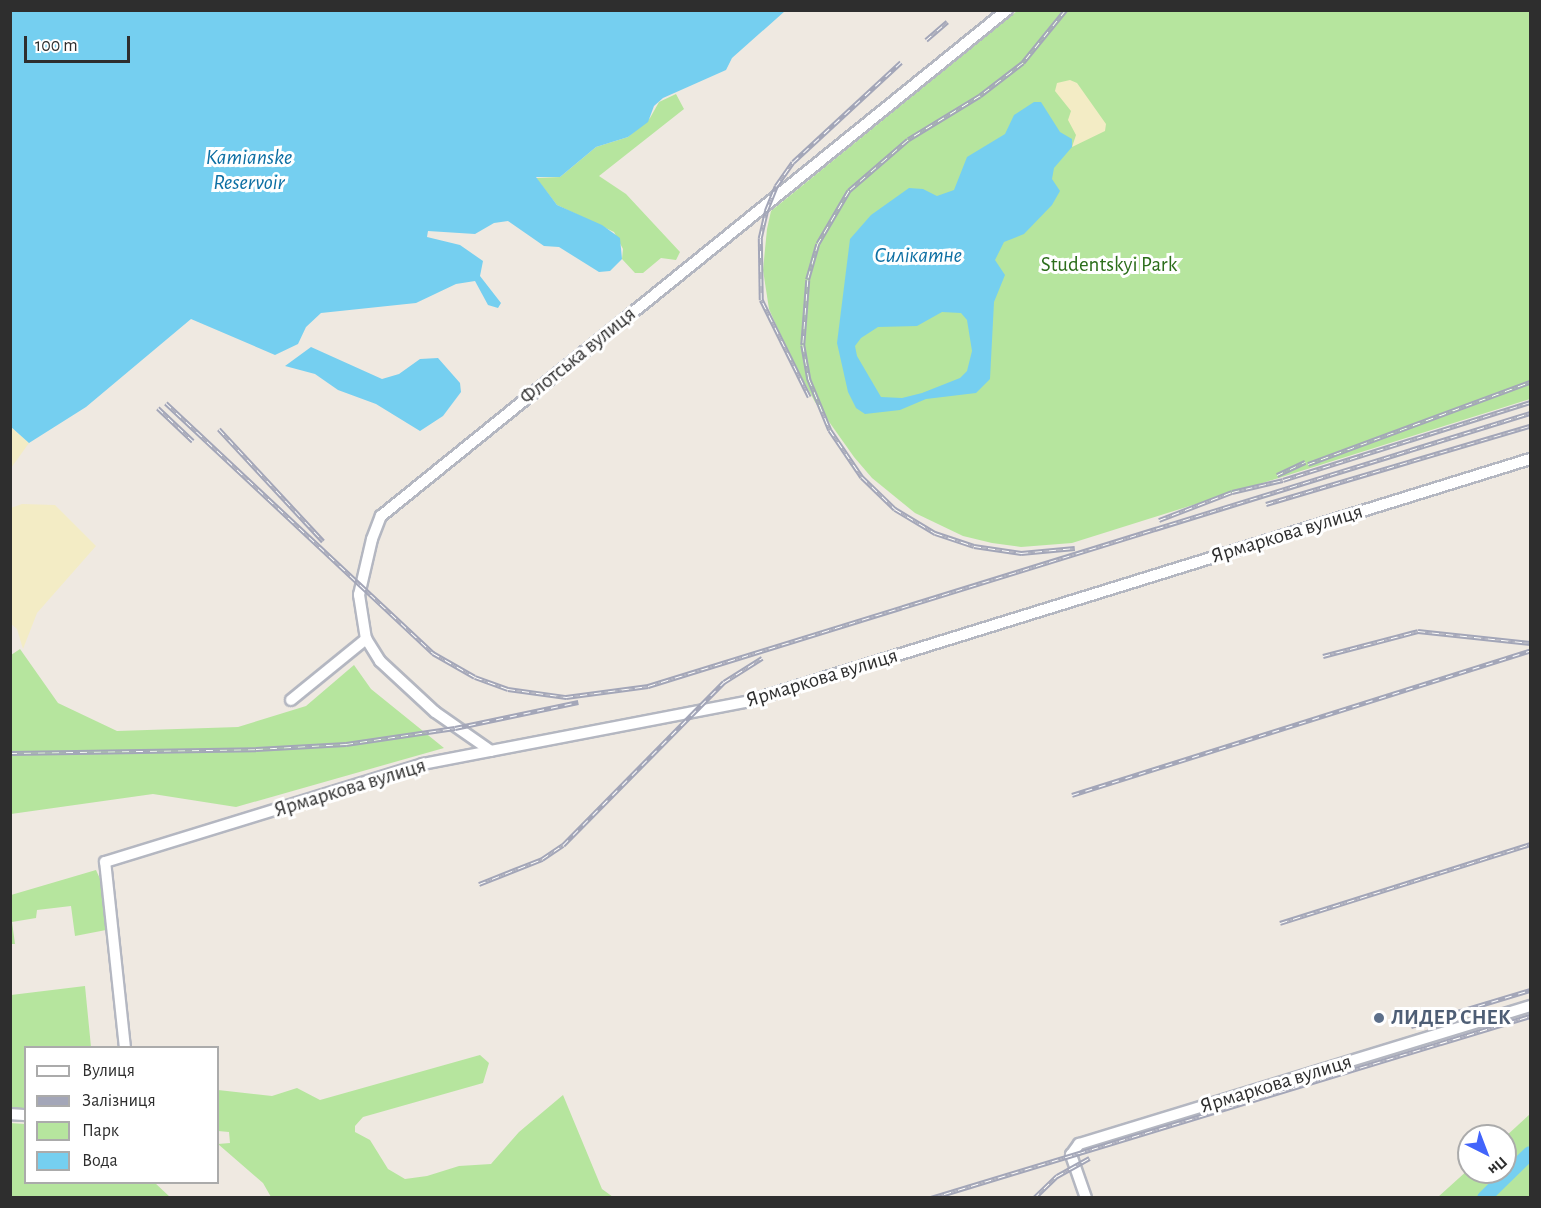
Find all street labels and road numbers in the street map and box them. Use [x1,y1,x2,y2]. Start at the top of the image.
street label: Флотська вулиця [515,302,641,410]
street label: Ярмаркова вулиця [1208,499,1366,569]
street label: Ярмаркова вулиця [743,643,901,713]
street label: Ярмаркова вулиця [271,753,429,823]
street label: Ярмаркова вулиця [1197,1049,1355,1119]

